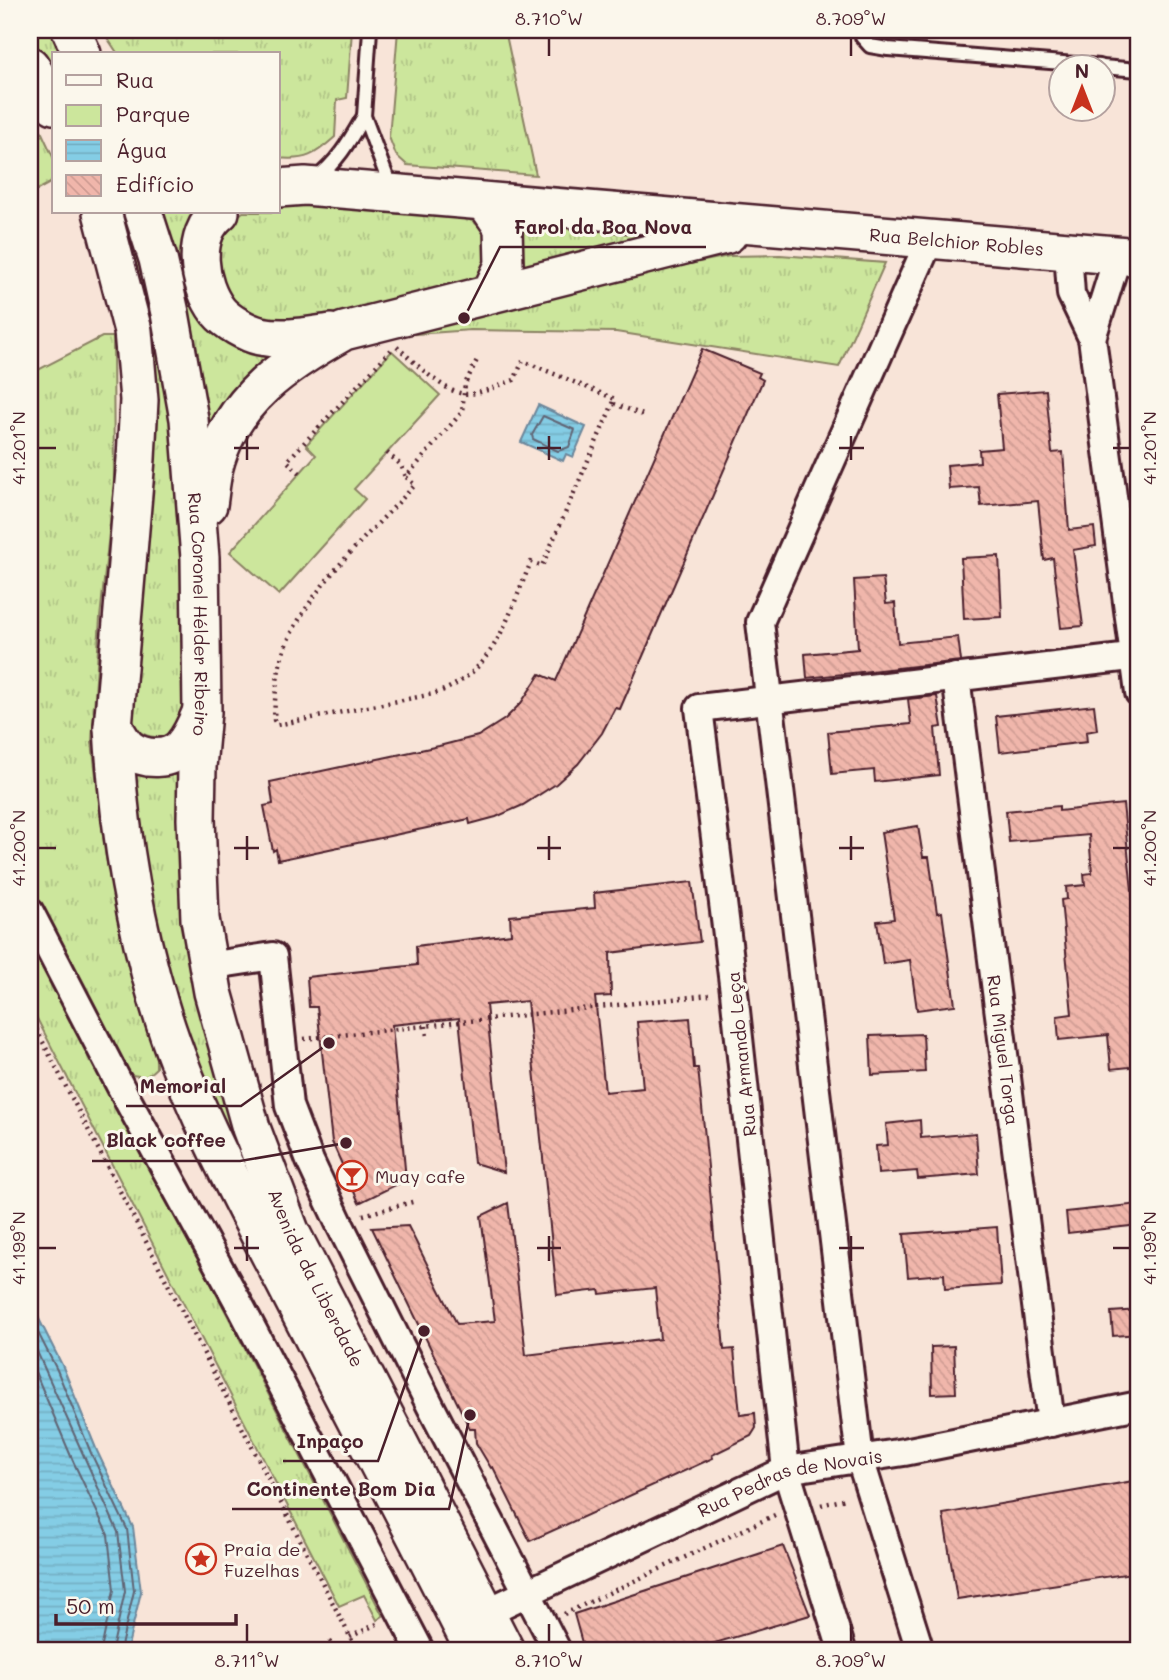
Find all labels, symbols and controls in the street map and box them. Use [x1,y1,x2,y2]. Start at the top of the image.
text: 8.710°W [515,6,583,30]
text: 8.709°W [816,6,886,30]
legend [52,52,280,214]
north arrow [1046,52,1116,122]
text: N [1075,58,1089,83]
text: Rua [116,66,154,93]
text: Parque [116,100,190,127]
text: Água [116,136,167,163]
text: Edifício [116,170,194,197]
callout: Farol da Boa Nova [500,207,706,247]
text: Farol da Boa Nova [514,214,692,239]
street label: Rua Belchior Robles [868,222,1045,261]
text: 41.201°N [6,411,30,485]
text: 41.201°N [1137,411,1161,485]
street label: Rua Coronel Hélder Ribeiro [183,491,214,737]
text: 41.200°N [6,810,30,886]
text: 41.200°N [1137,810,1161,886]
street label: Rua Armando Leça [720,970,762,1138]
street label: Rua Miguel Torga [982,973,1025,1127]
callout: Memorial [126,1066,241,1106]
text: Memorial [140,1073,226,1098]
callout: Black coffee [92,1121,240,1161]
text: Black coffee [106,1127,226,1152]
bar icon: Muay cafe [335,1159,369,1193]
place label: Muay cafe [375,1164,466,1188]
street label: Avenida da Liberdade [263,1185,370,1371]
text: 41.199°N [6,1211,30,1285]
text: 41.199°N [1137,1211,1161,1285]
callout: Inpaço [283,1421,378,1461]
text: Inpaço [296,1428,364,1453]
street label: Rua Pedras de Novais [693,1443,884,1522]
callout: Continente Bom Dia [232,1469,449,1509]
text: Continente Bom Dia [246,1476,436,1501]
place label: Praia de Fuzelhas [224,1537,300,1582]
place icon: Praia de Fuzelhas [184,1542,218,1576]
scale bar [56,1582,236,1626]
text: 50 m [66,1592,115,1619]
text: 8.711°W [214,1648,280,1672]
text: 8.710°W [515,1648,583,1672]
text: 8.709°W [816,1648,886,1672]

